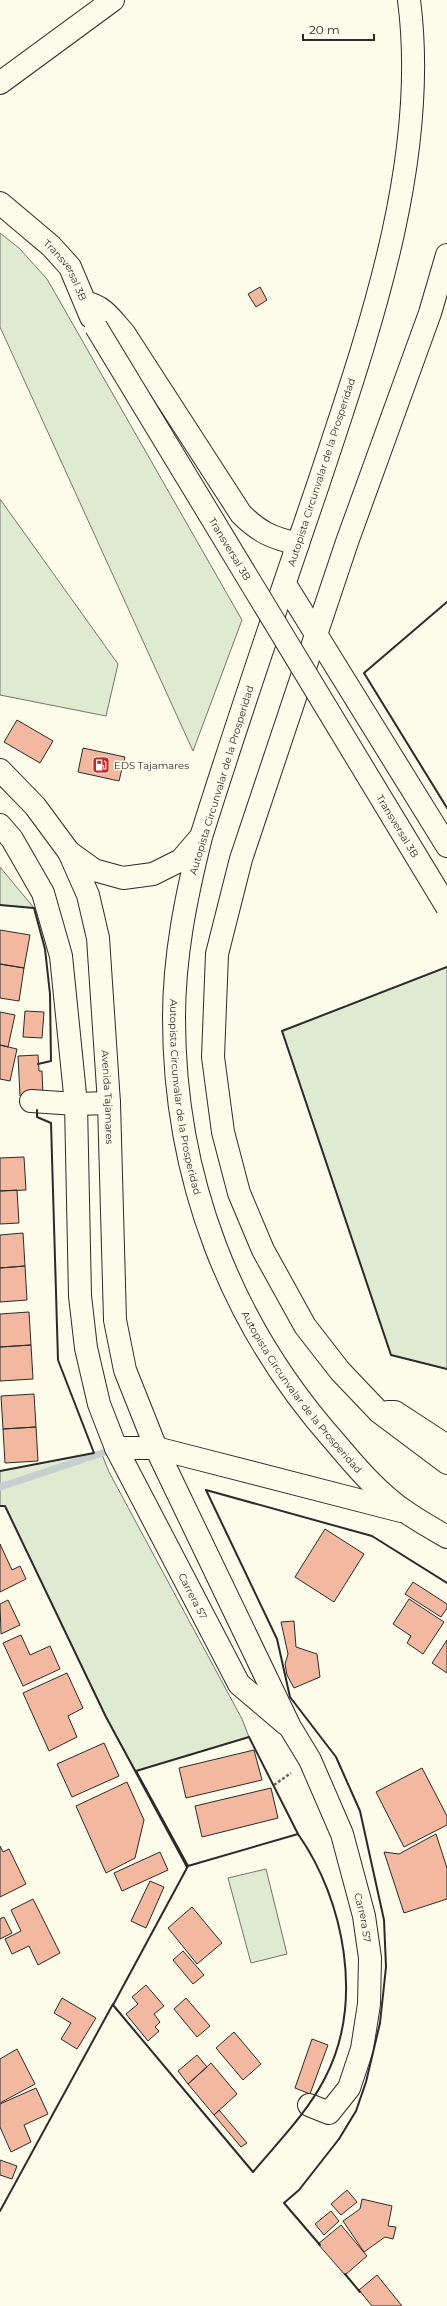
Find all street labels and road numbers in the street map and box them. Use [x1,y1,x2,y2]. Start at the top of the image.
street label: Transversal 3B [41,237,89,303]
street label: Autopista Circunvalar de la Prosperidad [285,376,358,568]
street label: Transversal 3B [206,515,254,583]
street label: Autopista Circunvalar de la Prosperidad [186,684,257,876]
street label: Transversal 3B [373,792,421,860]
street label: Autopista Circunvalar de la Prosperidad [167,999,204,1196]
street label: Avenida Tajamares [98,1050,116,1145]
street label: Autopista Circunvalar de la Prosperidad [239,1309,365,1476]
street label: Carrera 57 [175,1571,210,1622]
street label: Carrera 57 [351,1892,374,1943]

